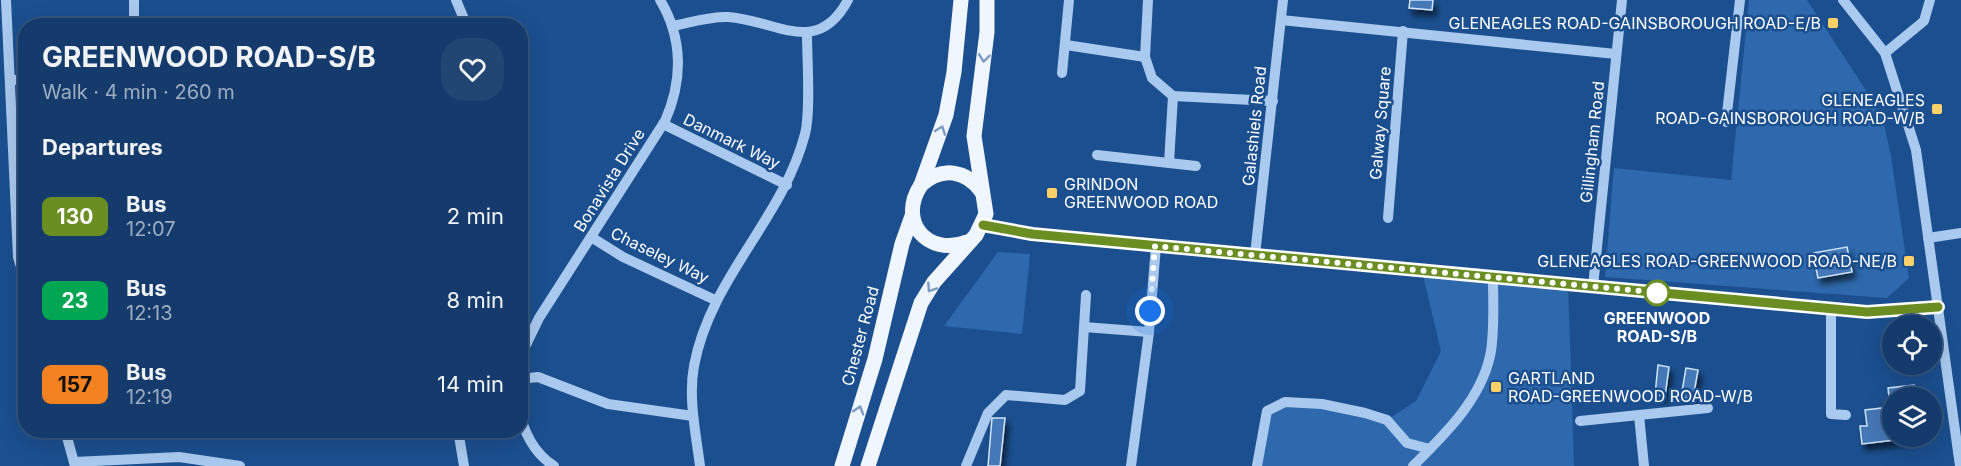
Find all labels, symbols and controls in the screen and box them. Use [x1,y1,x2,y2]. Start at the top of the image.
place label: GLENEAGLES ROAD-GAINSBOROUGH ROAD-E/B [1448,13,1821,33]
marker: GLENEAGLES ROAD-GAINSBOROUGH ROAD-E/B [1826,16,1840,30]
button: heart [441,38,504,101]
text: GREENWOOD ROAD-S/B [42,40,376,74]
one-way arrow [978,54,990,63]
street label: Galashiels Road [1238,65,1270,187]
street label: Galway Square [1365,65,1395,181]
text: Walk · 4 min · 260 m [42,80,235,104]
street label: Gillingham Road [1576,80,1608,204]
place label: GLENEAGLES ROAD-GAINSBOROUGH ROAD-W/B [1655,90,1925,128]
marker: GLENEAGLES ROAD-GAINSBOROUGH ROAD-W/B [1930,102,1944,116]
street label: Danmark Way [680,109,784,173]
street label: Bonavista Drive [569,125,649,235]
one-way arrow [933,125,946,135]
text: Departures [42,134,163,160]
place label: GRINDON GREENWOOD ROAD [1064,174,1218,212]
marker: GRINDON GREENWOOD ROAD [1045,186,1059,200]
text: Bus [126,191,167,217]
text: 2 min [447,203,504,229]
text: 130 [57,204,93,229]
text: 12:07 [126,217,176,241]
street label: Chaseley Way [608,223,712,287]
place label: GLENEAGLES ROAD-GREENWOOD ROAD-NE/B [1537,251,1897,271]
marker: GLENEAGLES ROAD-GREENWOOD ROAD-NE/B [1902,254,1916,268]
text: Bus [126,275,167,301]
marker: GREENWOOD ROAD-S/B [1644,280,1670,306]
one-way arrow [927,281,938,292]
street label: Chester Road [837,284,883,388]
text: 8 min [447,287,504,313]
text: 23 [62,288,88,313]
your location [1135,296,1165,326]
text: 12:13 [126,301,173,325]
place label: GREENWOOD ROAD-S/B [1604,308,1710,346]
map controls [1882,315,1942,447]
button: locate [1882,315,1942,375]
text: Bus [126,359,167,385]
place label: GARTLAND ROAD-GREENWOOD ROAD-W/B [1508,368,1753,406]
text: 14 min [437,371,504,397]
text: 157 [58,372,92,397]
marker: GARTLAND ROAD-GREENWOOD ROAD-W/B [1489,380,1503,394]
text: 12:19 [126,385,173,409]
button: layers [1882,387,1942,447]
one-way arrow [852,405,864,416]

